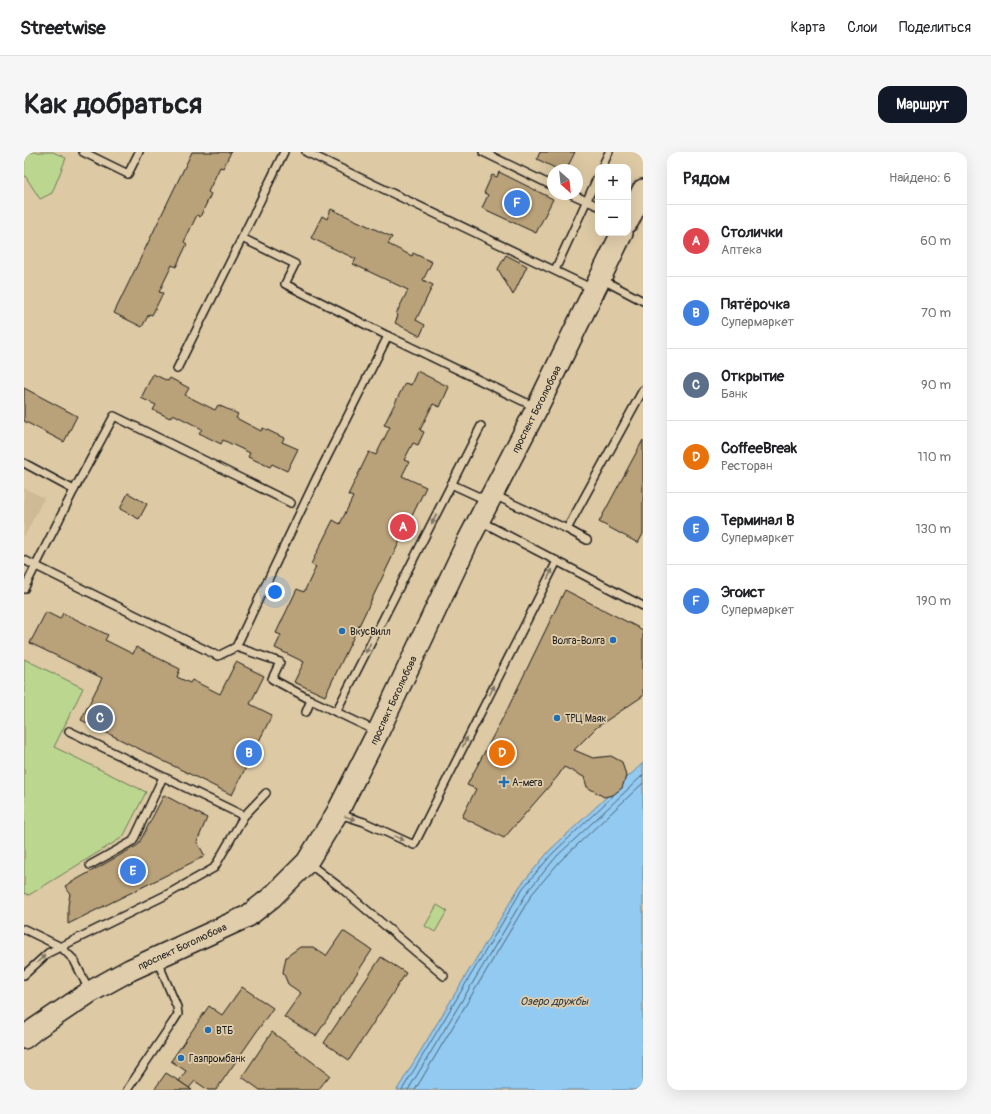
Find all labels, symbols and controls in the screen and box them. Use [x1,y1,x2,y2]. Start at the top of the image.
text: Streetwise [20,16,106,40]
text: Карта [791,19,825,36]
text: Слои [847,19,877,36]
text: Поделиться [899,19,971,36]
button: Маршрут [878,86,967,123]
text: Как добраться [24,87,202,122]
north arrow [547,164,583,200]
map controls [595,164,631,236]
button: + [595,164,631,200]
text: Рядом [683,168,730,189]
text: Найдено: 6 [889,170,951,186]
pin: F [504,188,530,218]
button: − [595,200,631,236]
text: Столички [721,223,782,242]
text: A [692,233,700,249]
text: 60 m [920,233,951,249]
text: Аптека [721,242,762,258]
text: Пятёрочка [721,295,790,314]
text: B [692,305,700,321]
text: 70 m [921,305,951,321]
text: Супермаркет [721,314,794,330]
street label: проспект Боголюбова [510,363,564,455]
text: Открытие [721,367,784,386]
text: C [692,377,700,393]
text: 90 m [921,377,951,393]
text: Банк [721,386,748,402]
text: CoffeeBreak [721,439,797,458]
text: D [692,449,700,465]
text: 110 m [918,449,951,465]
text: Ресторан [721,458,772,474]
text: Терминал B [721,511,794,530]
pin: A [390,512,416,542]
one-way arrow [431,513,437,525]
text: E [693,521,699,537]
text: 130 m [915,521,951,537]
text: Супермаркет [721,530,794,546]
one-way arrow [547,568,554,579]
your location [265,582,285,602]
text: Эгоист [721,583,765,602]
text: F [692,593,700,609]
text: 190 m [916,593,951,609]
text: Супермаркет [721,602,794,618]
marker: ВкусВилл [337,626,347,636]
place label: ВкусВилл [350,626,391,638]
place label: Волга-Волга [552,635,605,647]
marker: Волга-Волга [608,635,618,645]
one-way arrow [365,642,372,653]
street label: проспект Боголюбова [368,654,420,747]
one-way arrow [489,684,495,695]
pin: C [87,703,113,733]
marker: ТРЦ Маяк [552,713,562,723]
place label: ТРЦ Маяк [565,713,607,725]
one-way arrow [462,737,468,748]
pin: B [236,738,262,768]
pin: D [489,738,515,768]
marker: А-мега [499,777,509,787]
place label: А-мега [512,777,543,789]
one-way arrow [345,815,357,821]
one-way arrow [394,835,405,841]
pin: E [120,856,146,886]
street label: проспект Боголюбова [136,921,229,973]
one-way arrow [36,954,46,964]
water label: Озеро дружбы [520,995,589,1008]
marker: ВТБ [203,1025,213,1035]
place label: ВТБ [216,1025,233,1037]
marker: Газпромбанк [176,1053,186,1063]
place label: Газпромбанк [189,1053,246,1065]

